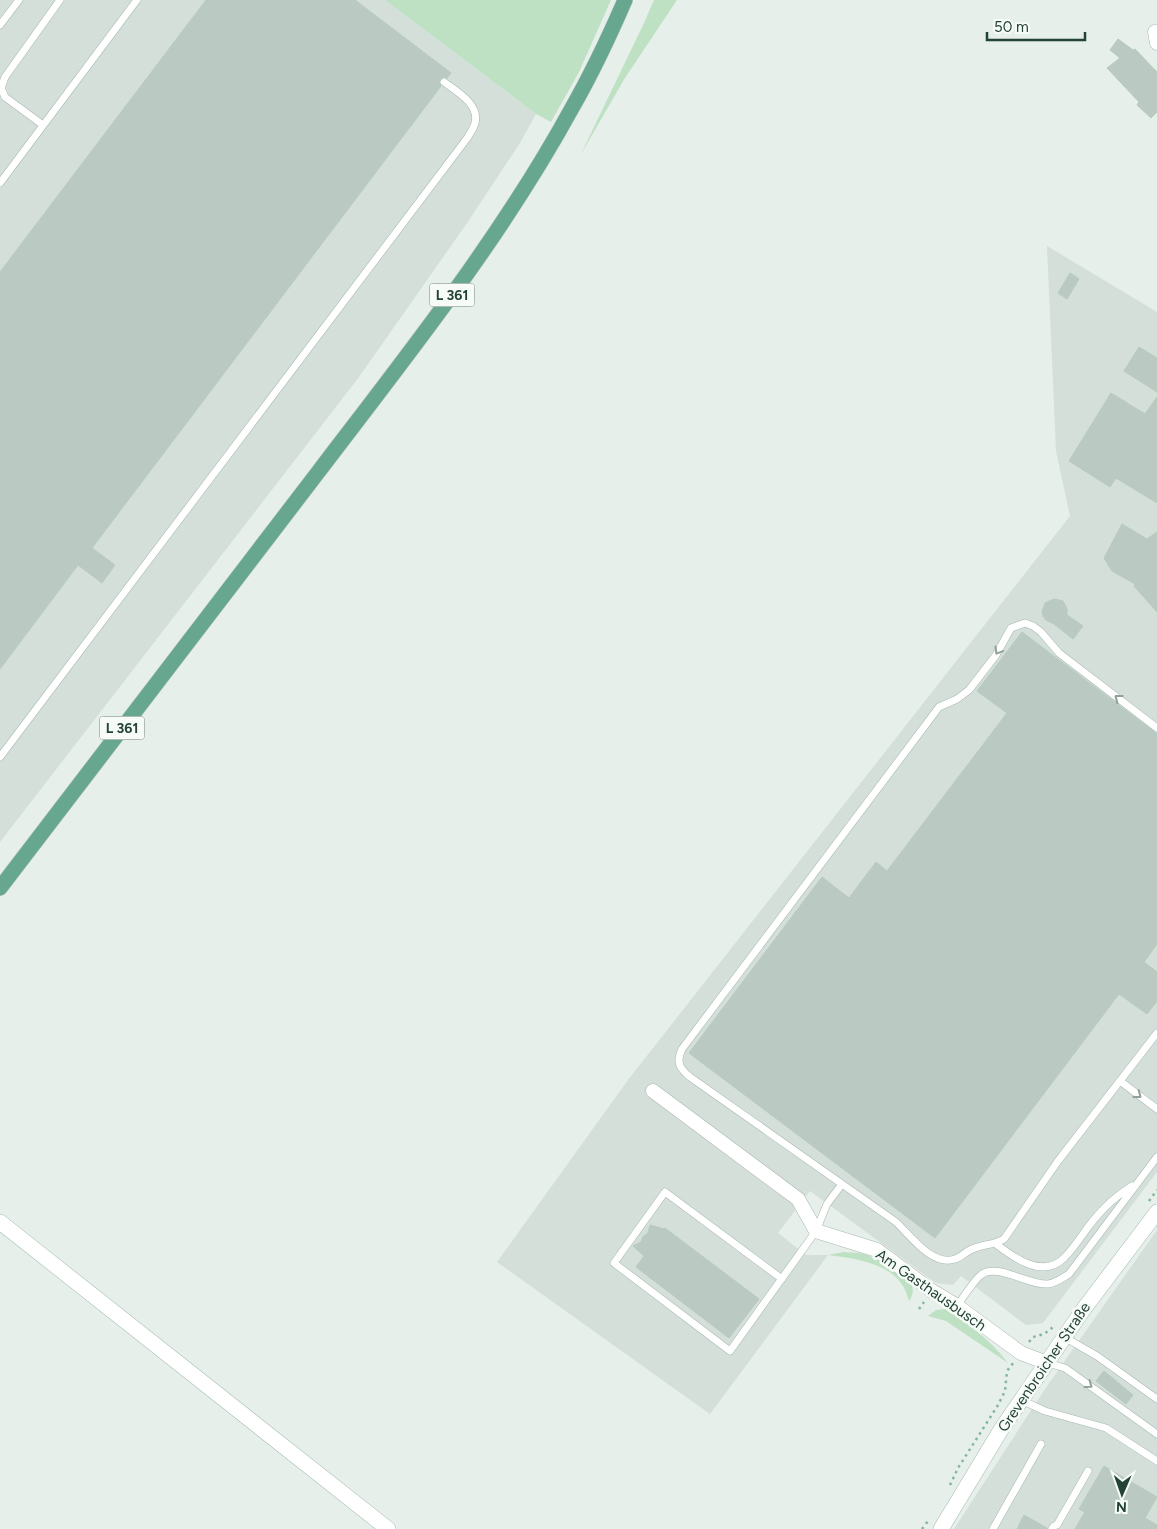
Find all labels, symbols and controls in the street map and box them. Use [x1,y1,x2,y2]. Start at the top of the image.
scale bar [987,10,1084,42]
text: 50 m [994,18,1029,36]
road number: L 361 [430,284,474,306]
one-way arrow [994,645,1004,654]
one-way arrow [1115,696,1124,704]
road number: L 361 [100,716,144,740]
one-way arrow [1132,1089,1142,1098]
street label: Am Gasthausbusch [872,1245,990,1335]
street label: Grevenbroicher Straße [994,1299,1094,1435]
one-way arrow [1084,1379,1093,1389]
north arrow [1097,1469,1147,1519]
text: N [1116,1498,1127,1515]

